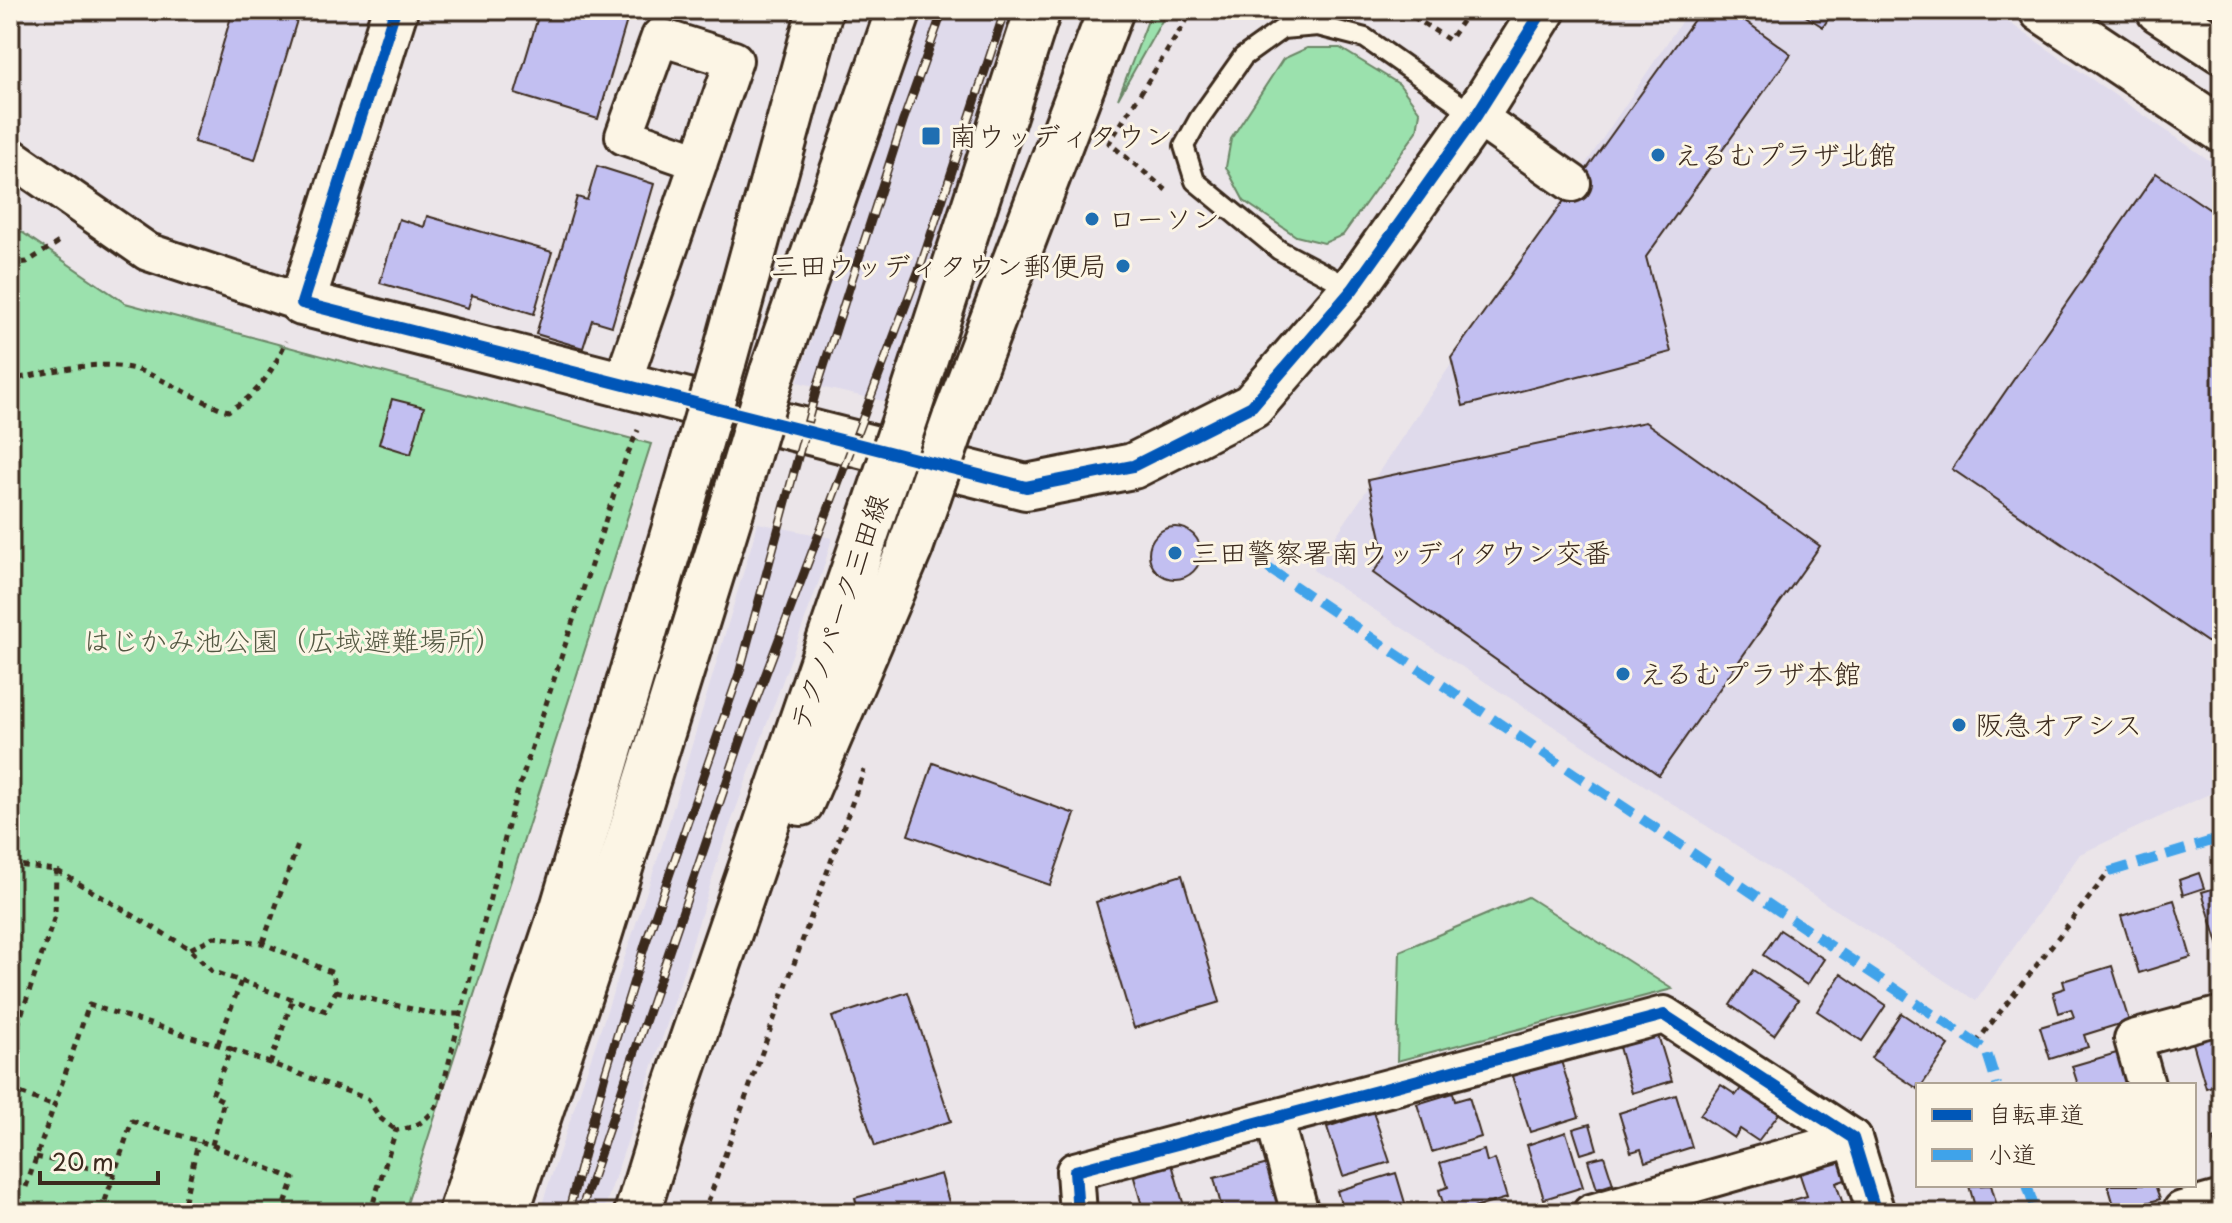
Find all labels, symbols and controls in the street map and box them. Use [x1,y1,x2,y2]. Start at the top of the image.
place label: 南ウッディタウン [949,113,1173,156]
marker: 南ウッディタウン [920,125,942,147]
place label: えるむプラザ北館 [1674,132,1896,175]
marker: えるむプラザ北館 [1649,146,1667,164]
place label: ローソン [1108,196,1220,239]
marker: ローソン [1083,210,1101,228]
place label: 三田ウッディタウン郵便局 [771,243,1107,286]
marker: 三田ウッディタウン郵便局 [1114,257,1132,275]
street label: テクノパーク三田線 [777,487,898,736]
place label: 三田警察署南ウッディタウン交番 [1191,530,1611,573]
marker: 三田警察署南ウッディタウン交番 [1166,544,1184,562]
park label: はじかみ池公園（広域避難場所） [83,618,503,661]
place label: えるむプラザ本館 [1639,651,1861,694]
marker: えるむプラザ本館 [1614,665,1632,683]
place label: 阪急オアシス [1975,702,2142,745]
marker: 阪急オアシス [1950,716,1968,734]
legend [1916,1083,2196,1187]
text: 自転車道 [1988,1095,2084,1131]
scale bar [40,1135,158,1185]
text: 小道 [1988,1135,2036,1171]
text: 20 m [52,1143,114,1179]

